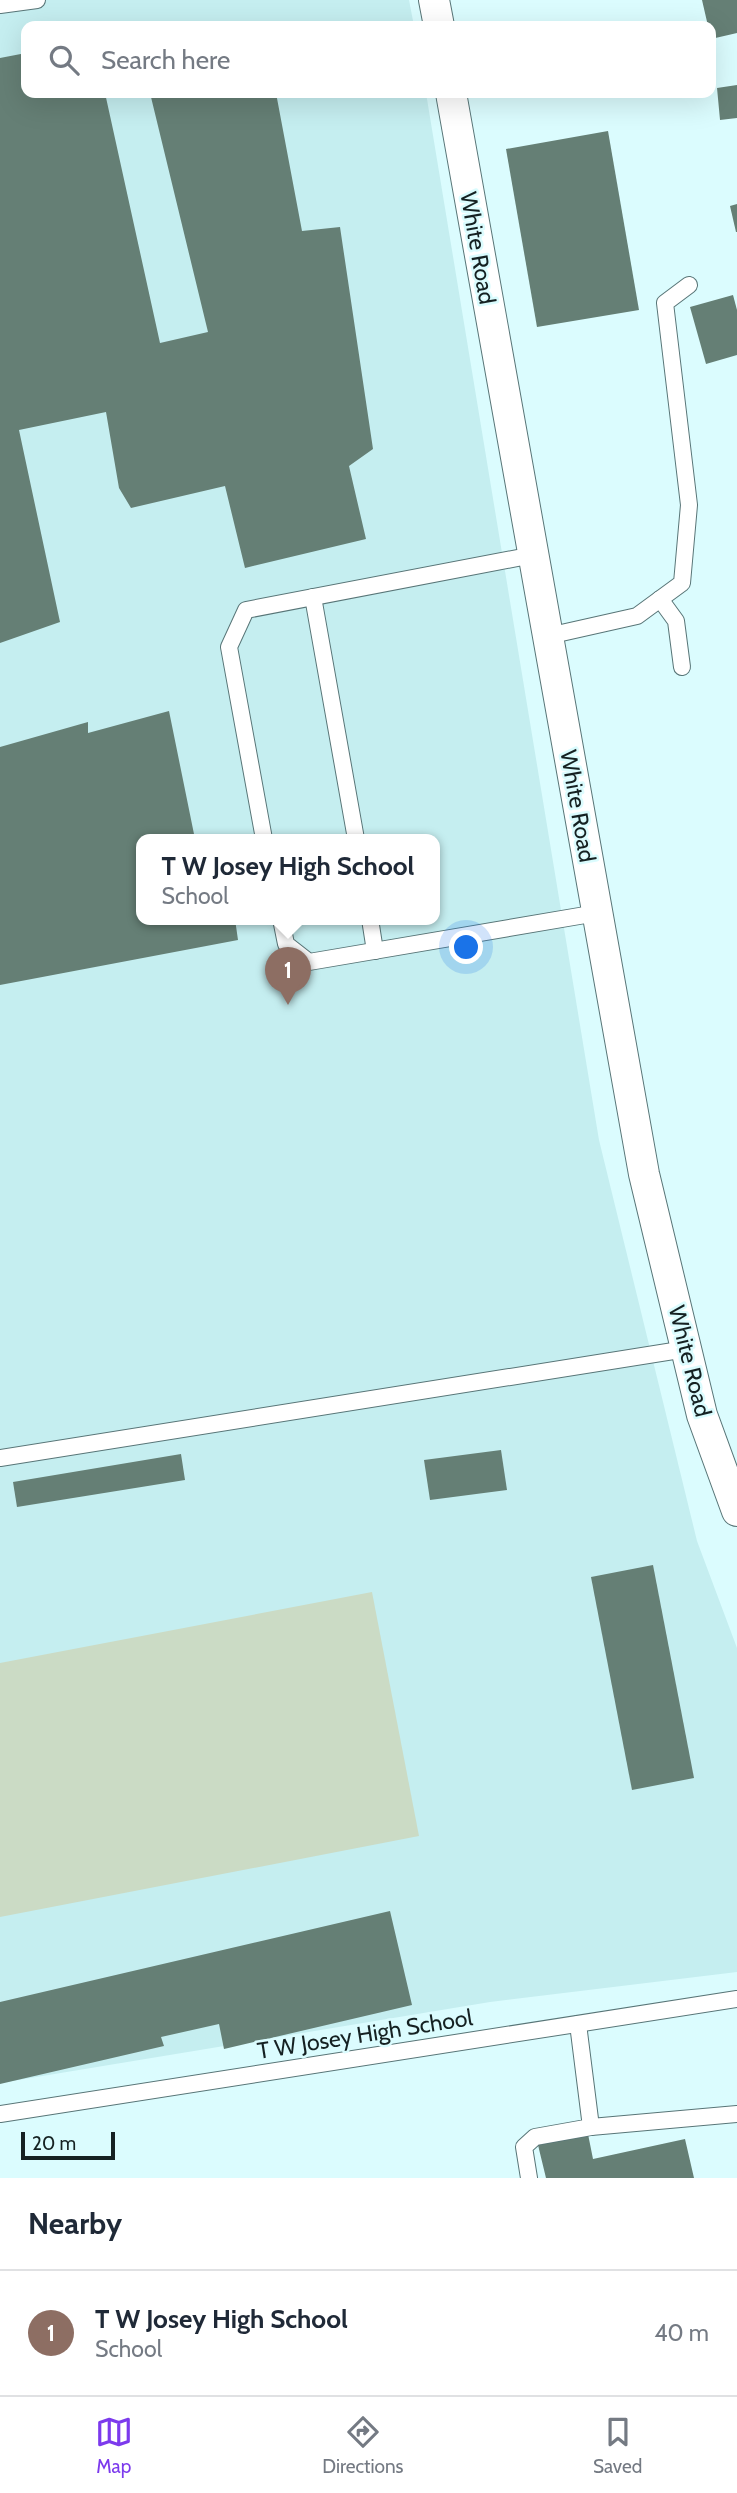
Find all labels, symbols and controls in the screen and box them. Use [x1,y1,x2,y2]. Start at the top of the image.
search box [21,21,716,98]
icon: search [45,41,83,79]
text: Search here [101,44,230,76]
street label: White Road [454,190,502,306]
street label: White Road [554,748,602,864]
popup [136,834,440,925]
text: T W Josey High School [162,850,414,882]
text: School [162,882,229,910]
your location [449,930,483,964]
pin: 1 [265,947,311,1005]
street label: White Road [663,1302,717,1420]
street label: T W Josey High School [255,2003,475,2065]
scale bar [21,2129,116,2161]
text: 20 m [32,2132,76,2155]
text: Nearby [28,2205,122,2242]
text: T W Josey High School [95,2303,348,2335]
text: 1 [47,2319,55,2347]
text: 40 m [654,2319,709,2347]
text: School [95,2335,162,2363]
tab: Map [95,2413,133,2478]
tab: Directions [322,2413,403,2478]
tab: Saved [593,2413,642,2478]

